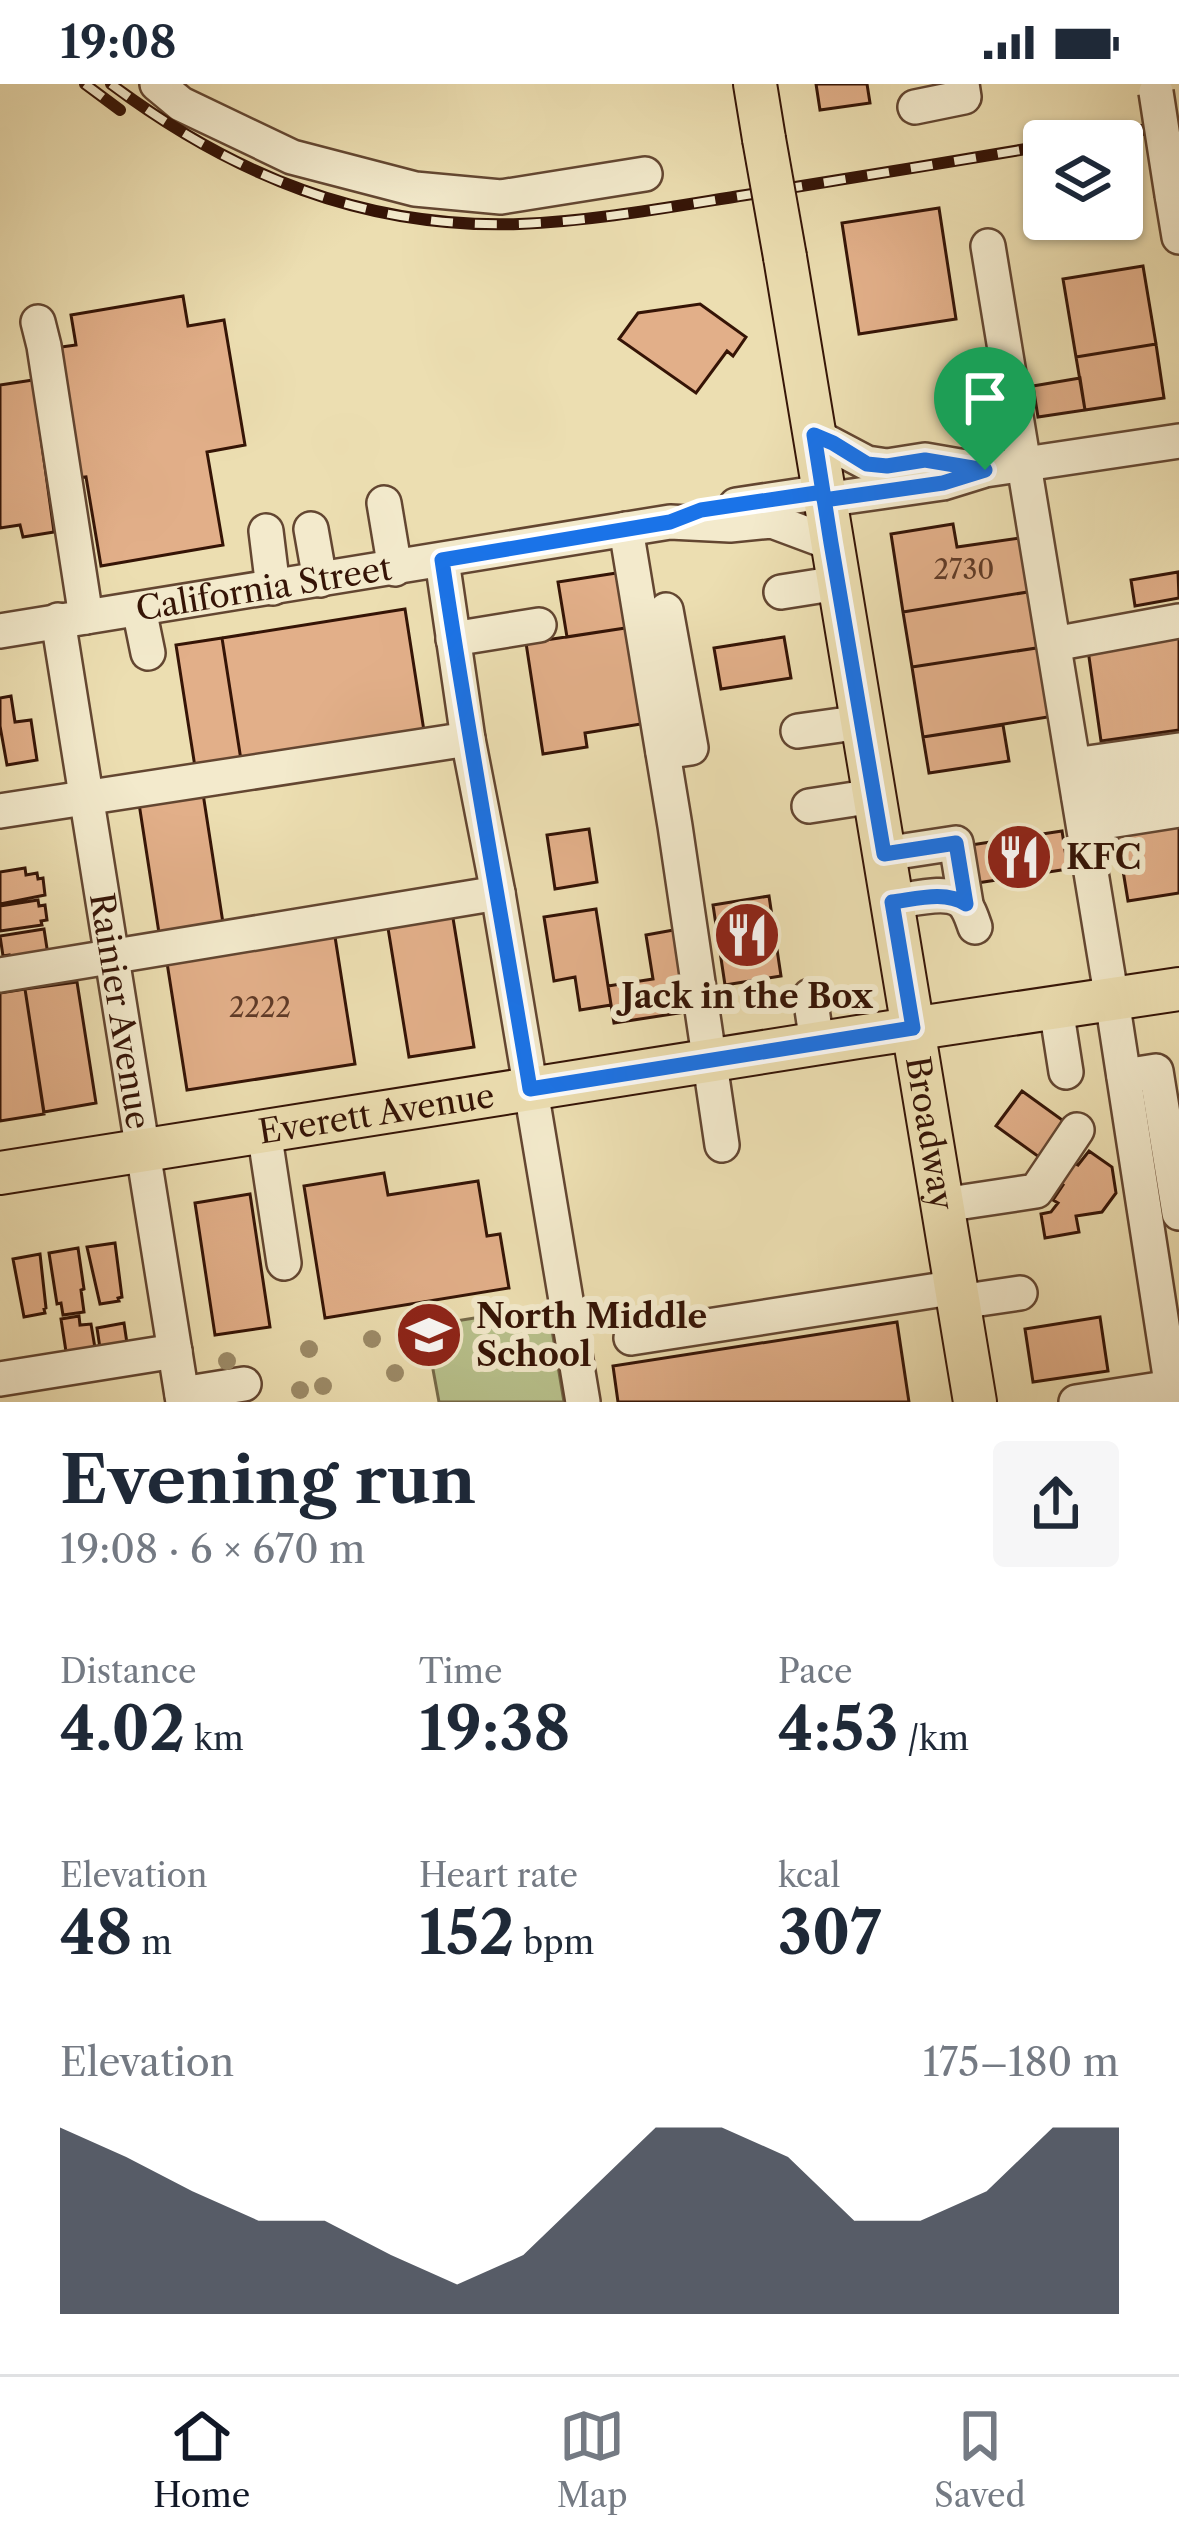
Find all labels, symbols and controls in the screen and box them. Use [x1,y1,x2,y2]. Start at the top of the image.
text: 19:08 [60,14,177,70]
map controls [1023,120,1143,240]
button: layers [1023,120,1143,240]
pin [934,347,1036,470]
icon: arrive [952,365,1018,431]
street label: California Street [133,547,395,629]
house number: 2730 [934,553,994,586]
restaurant icon: KFC [984,822,1054,892]
place label: KFC [1066,837,1141,878]
street label: Rainier Avenue [81,890,160,1132]
restaurant icon: Jack in the Box [712,900,782,970]
place label: Jack in the Box [615,976,873,1017]
house number: 2222 [229,991,291,1024]
street label: Broadway [897,1053,963,1214]
street label: Everett Avenue [255,1074,497,1152]
place label: North Middle School [476,1296,707,1375]
school or university icon: North Middle School [394,1300,464,1370]
text: Evening run [60,1439,476,1520]
button: share [993,1441,1119,1567]
text: 19:08 · 6 × 670 m [60,1525,365,1573]
text: Distance [60,1651,197,1692]
text: Time [419,1651,502,1692]
text: Pace [778,1651,853,1692]
text: 4.02 [60,1692,185,1766]
text: 19:38 [419,1692,570,1766]
text: 4:53 [778,1692,898,1766]
text: km [185,1718,244,1759]
text: /km [898,1718,969,1759]
text: Elevation [60,1855,207,1896]
text: Heart rate [419,1855,578,1896]
text: kcal [778,1855,840,1896]
text: 48 [60,1896,132,1970]
text: 152 [419,1896,515,1970]
text: 307 [778,1896,881,1970]
text: m [132,1922,172,1963]
text: bpm [515,1922,594,1963]
text: Elevation [60,2038,234,2086]
text: 175–180 m [923,2038,1119,2086]
tab: Home [153,2403,250,2516]
tab: Map [557,2403,628,2516]
tab: Saved [934,2403,1026,2516]

